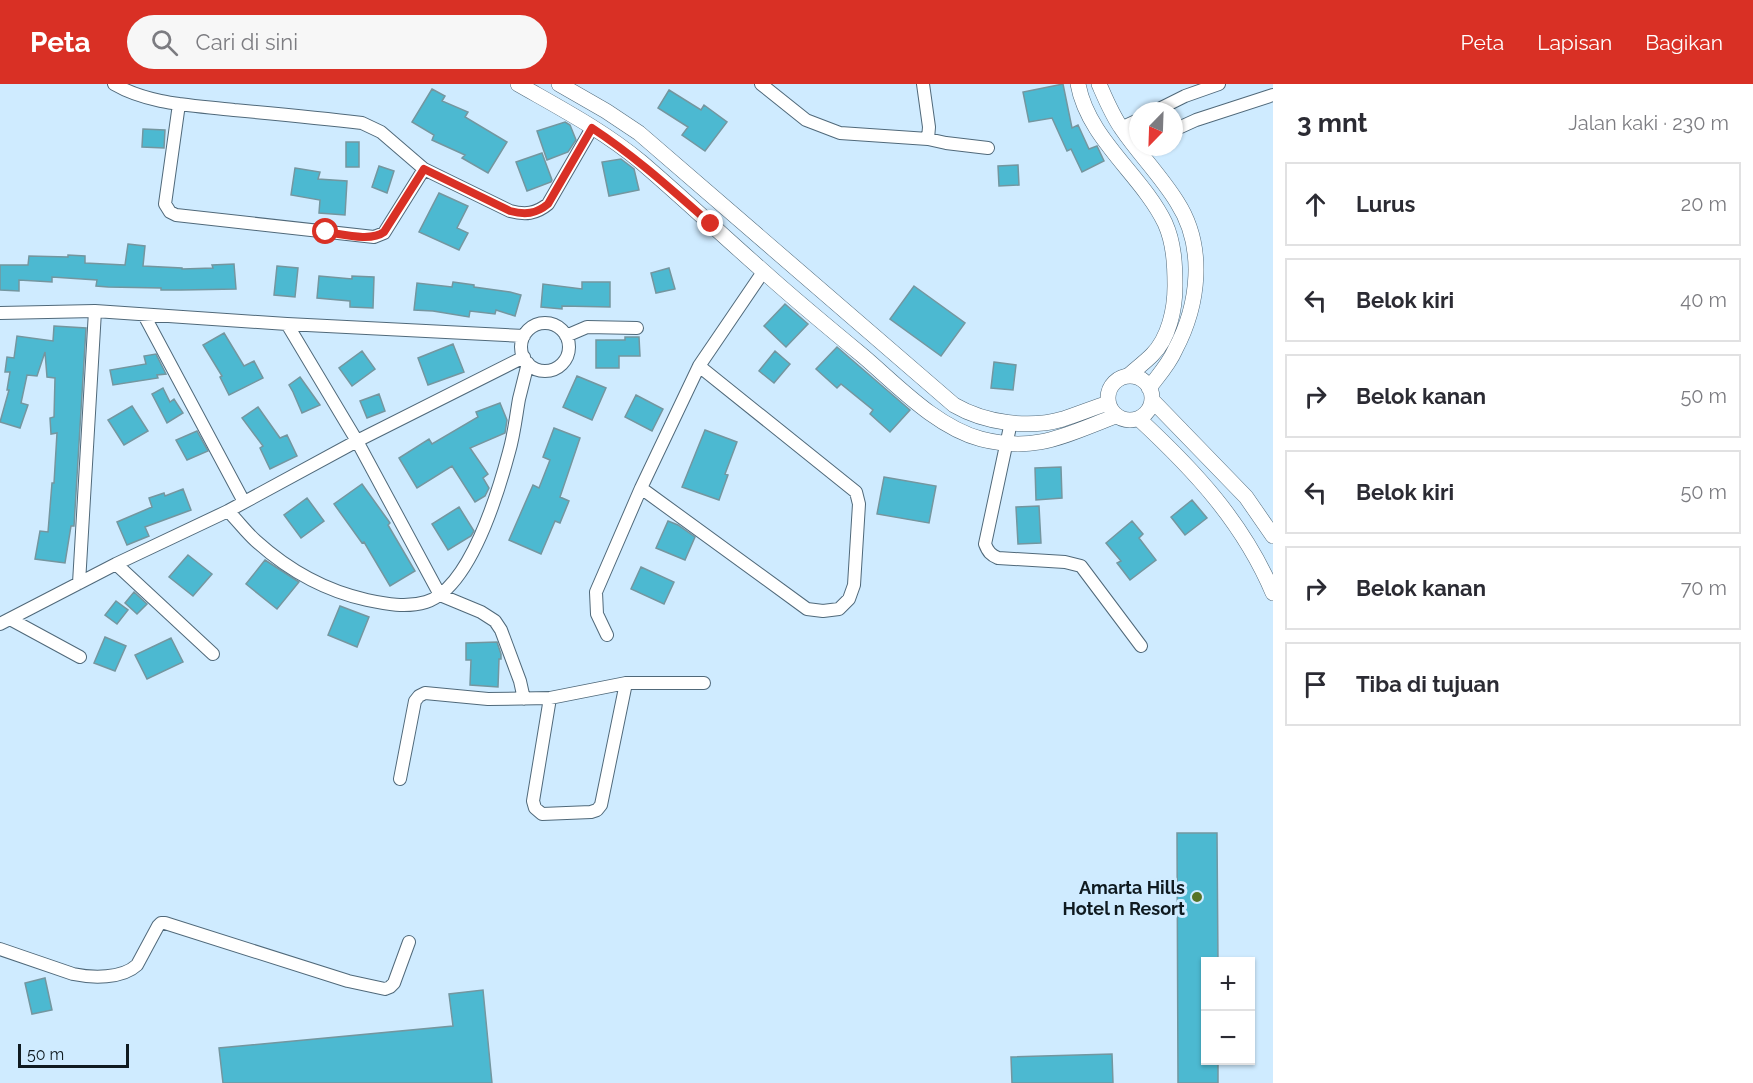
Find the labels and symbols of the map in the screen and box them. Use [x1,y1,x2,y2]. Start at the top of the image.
north arrow [1129,102,1183,156]
route end [697,210,723,236]
route start [312,218,338,244]
place label: Amarta Hills Hotel n Resort [1063,877,1185,919]
marker: Amarta Hills Hotel n Resort [1190,890,1204,904]
scale bar [18,1041,129,1068]

